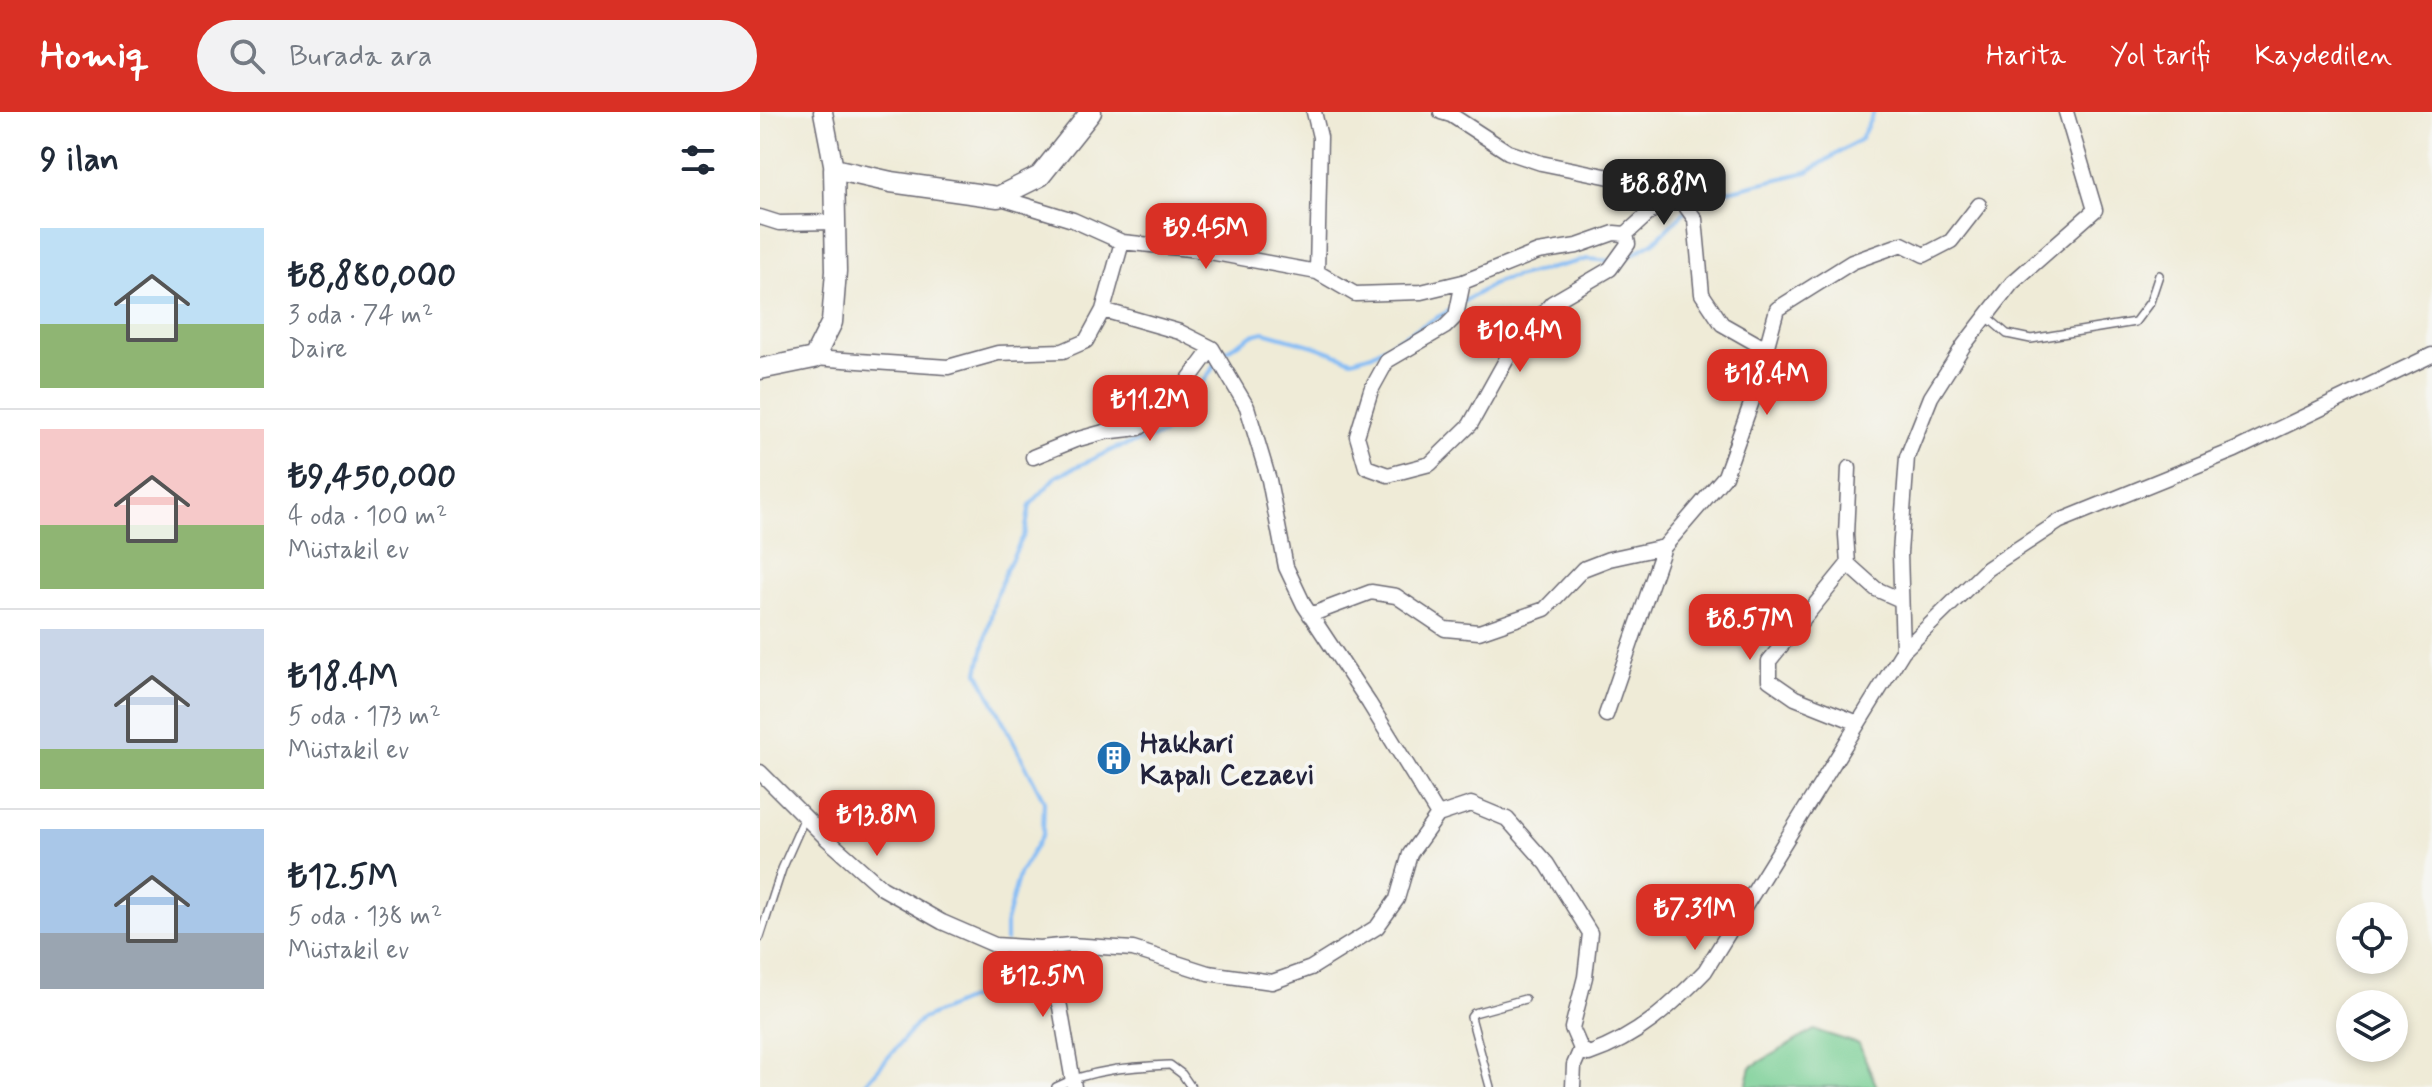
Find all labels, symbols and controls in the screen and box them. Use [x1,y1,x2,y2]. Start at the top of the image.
search box [197,20,757,92]
text: Homiq [40,32,149,81]
icon: search [225,34,269,78]
text: Burada ara [289,37,432,76]
text: Harita [1986,38,2066,75]
text: Yol tarifi [2110,38,2211,75]
text: Kaydedilen [2255,38,2392,75]
text: 9 ilan [40,138,119,183]
icon: filters [676,138,720,182]
pin: ₺8.88M [1599,159,1729,227]
text: ₺8.88M [1621,168,1707,202]
pin: ₺9.45M [1141,203,1271,271]
text: ₺9.45M [1164,212,1248,246]
text: ₺8,880,000 [288,254,456,299]
icon: home [104,260,200,356]
text: 3 oda · 74 m² [288,299,433,333]
pin: ₺10.4M [1455,306,1585,374]
text: ₺10.4M [1478,315,1562,349]
text: Daire [288,333,347,367]
pin: ₺18.4M [1702,349,1832,417]
text: ₺18.4M [1725,358,1809,392]
pin: ₺11.2M [1085,375,1215,443]
text: ₺11.2M [1111,384,1189,418]
text: ₺9,450,000 [288,455,456,500]
icon: home [104,461,200,557]
text: 4 oda · 100 m² [288,500,447,534]
text: Müstakil ev [288,534,409,568]
pin: ₺8.57M [1685,594,1815,662]
text: ₺8.57M [1707,603,1793,637]
text: ₺18.4M [288,655,398,700]
icon: home [104,661,200,757]
text: 5 oda · 173 m² [288,700,441,734]
place label: Hakkari Kapalı Cezaevi [1140,726,1315,795]
text: Müstakil ev [288,734,409,768]
building icon: Hakkari Kapalı Cezaevi [1095,739,1133,777]
pin: ₺13.8M [812,790,942,858]
text: ₺13.8M [837,799,917,833]
text: ₺12.5M [288,855,398,900]
icon: home [104,861,200,957]
pin: ₺7.31M [1630,884,1760,952]
text: ₺7.31M [1654,893,1736,927]
text: 5 oda · 138 m² [288,900,442,934]
map controls [2336,902,2408,1062]
button: locate [2336,902,2408,974]
text: Müstakil ev [288,934,409,968]
pin: ₺12.5M [978,951,1108,1019]
text: ₺12.5M [1001,960,1085,994]
button: layers [2336,990,2408,1062]

